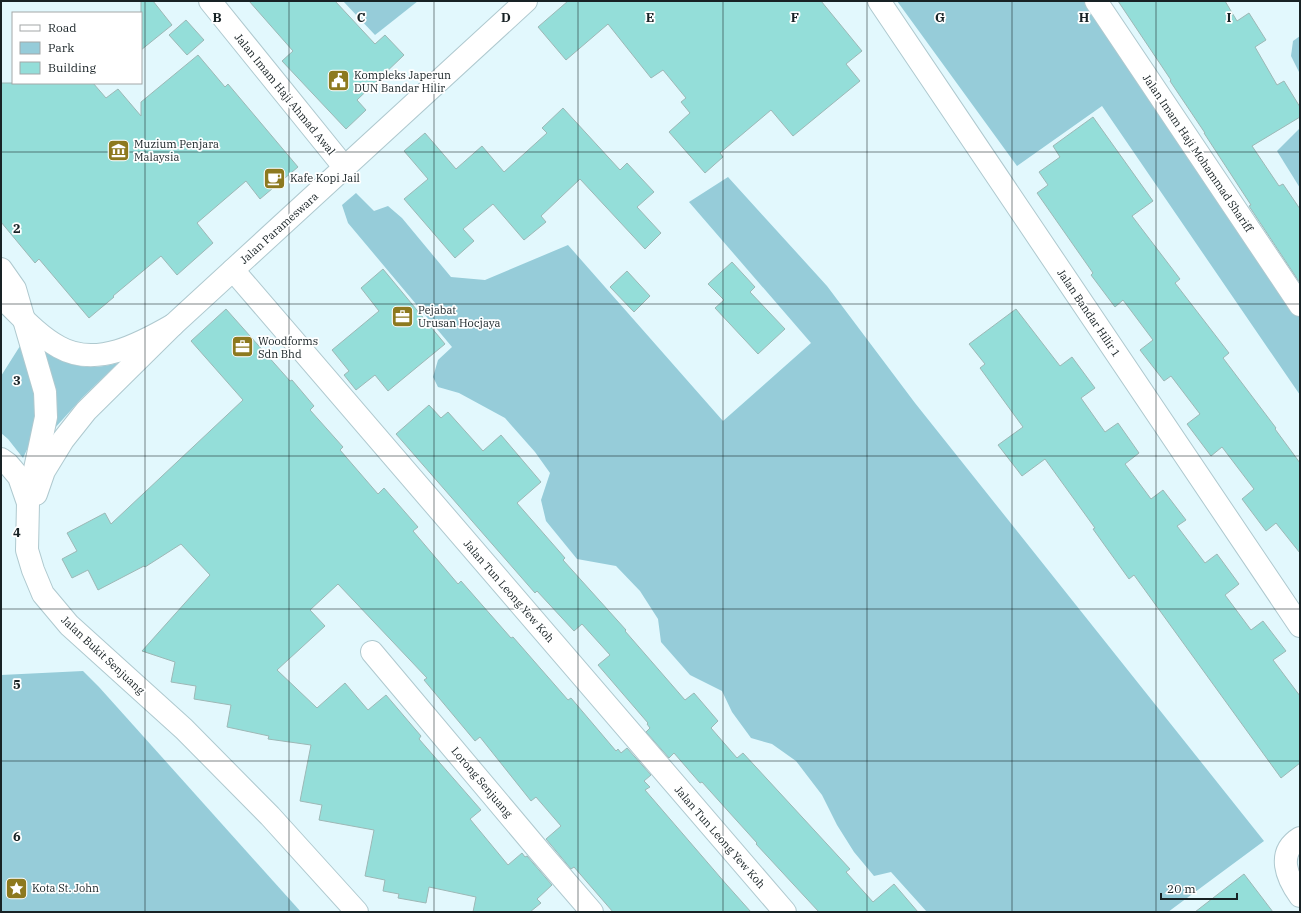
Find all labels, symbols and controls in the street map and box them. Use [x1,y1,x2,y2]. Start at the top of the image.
text: B [212,9,222,26]
text: C [357,9,366,26]
text: D [501,9,511,26]
text: E [646,9,654,26]
text: F [791,9,799,26]
text: G [935,9,945,26]
text: H [1079,9,1090,26]
text: I [1227,9,1232,26]
legend [12,12,142,84]
text: Road [48,20,77,35]
street label: Jalan Imam Haji Ahmad Awal [232,30,338,158]
text: Park [48,40,74,55]
text: Building [48,60,96,75]
public building icon: Kompleks Japerun DUN Bandar Hilir [326,68,352,94]
place label: Kompleks Japerun DUN Bandar Hilir [354,68,451,95]
street label: Jalan Imam Haji Mohammad Shariff [1140,71,1257,236]
museum icon: Muzium Penjara Malaysia [105,137,131,163]
place label: Muzium Penjara Malaysia [134,137,219,164]
cafe icon: Kafe Kopi Jail [262,165,288,191]
place label: Kafe Kopi Jail [290,171,360,185]
street label: Jalan Parameswara [237,189,321,267]
text: 2 [13,220,21,237]
street label: Jalan Bandar Hilir 1 [1054,266,1124,360]
office icon: Pejabat Urusan Hocjaya [390,303,416,329]
place label: Pejabat Urusan Hocjaya [418,303,501,330]
office icon: Woodforms Sdn Bhd [229,334,255,360]
place label: Woodforms Sdn Bhd [258,334,318,361]
text: 3 [13,372,21,389]
text: 4 [13,524,21,541]
street label: Jalan Tun Leong Yew Koh [461,537,557,645]
street label: Jalan Bukit Senjuang [58,613,148,697]
text: 5 [13,676,21,693]
street label: Lorong Senjuang [448,744,516,820]
street label: Jalan Tun Leong Yew Koh [672,783,768,891]
text: 6 [13,828,21,845]
place icon: Kota St. John [4,875,30,901]
scale bar [1161,875,1237,901]
place label: Kota St. John [32,881,99,895]
text: 20 m [1167,881,1196,896]

